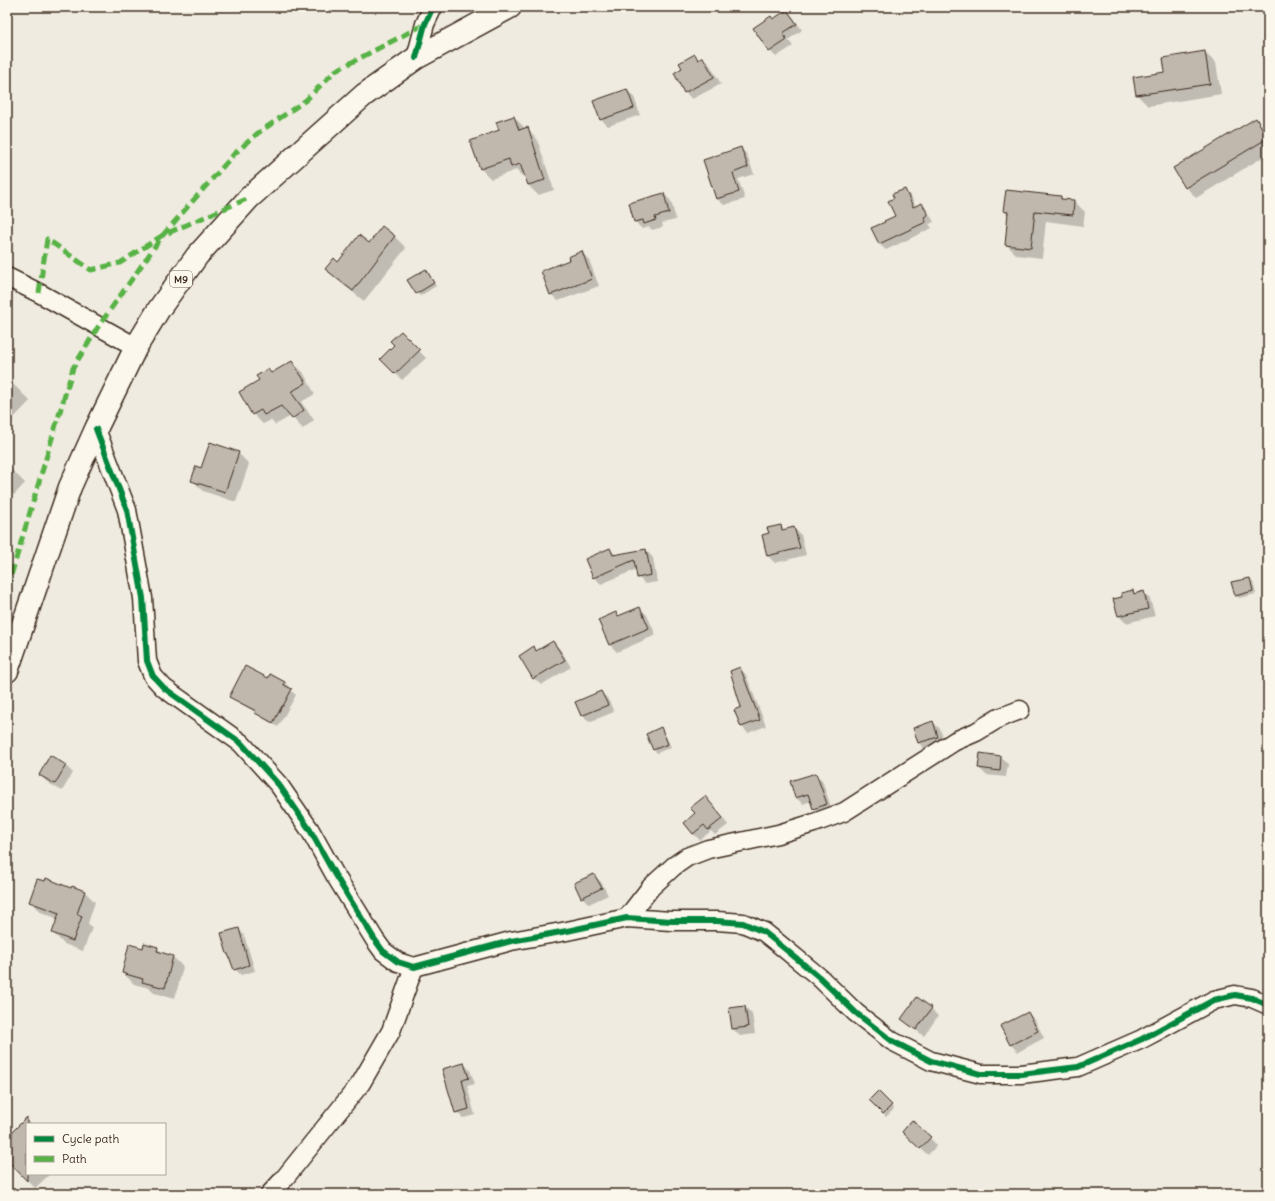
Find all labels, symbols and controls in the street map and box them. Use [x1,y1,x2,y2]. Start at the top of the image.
road number: M9 [170,271,192,287]
legend [26,1123,166,1175]
text: Cycle path [62,1131,119,1146]
text: Path [62,1151,87,1166]

